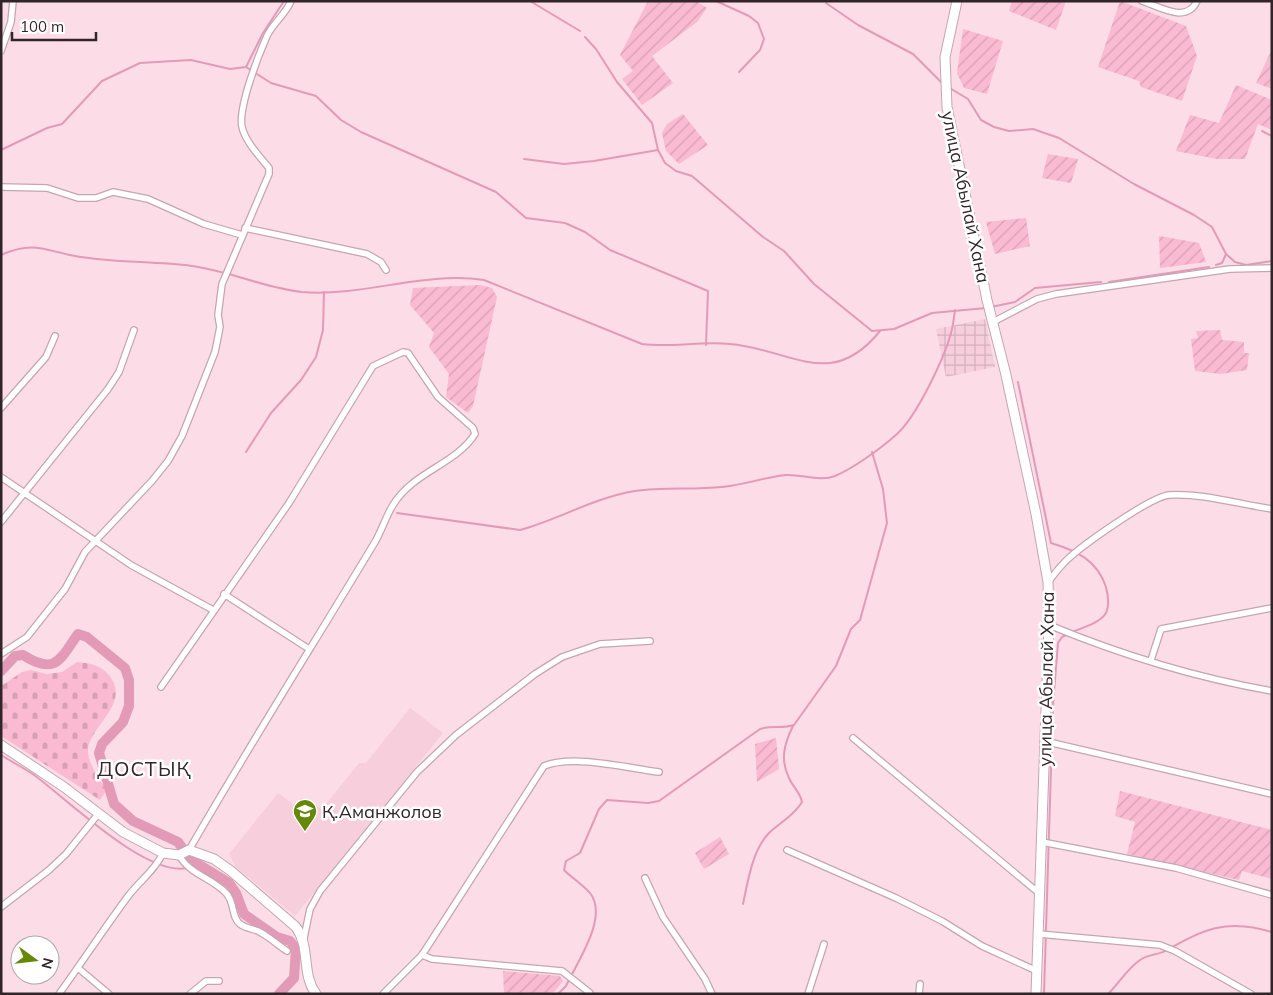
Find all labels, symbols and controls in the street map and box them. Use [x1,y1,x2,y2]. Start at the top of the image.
scale bar [12,10,96,42]
text: 100 m [20,17,64,36]
street label: улица Абылай Хана [937,109,995,285]
street label: улица Абылай Хана [1033,591,1059,767]
district label: ДОСТЫҚ [97,756,191,781]
school or university icon: Қ.Аманжолов [292,798,318,832]
place label: Қ.Аманжолов [322,800,442,823]
north arrow [10,935,60,985]
text: N [37,956,58,971]

